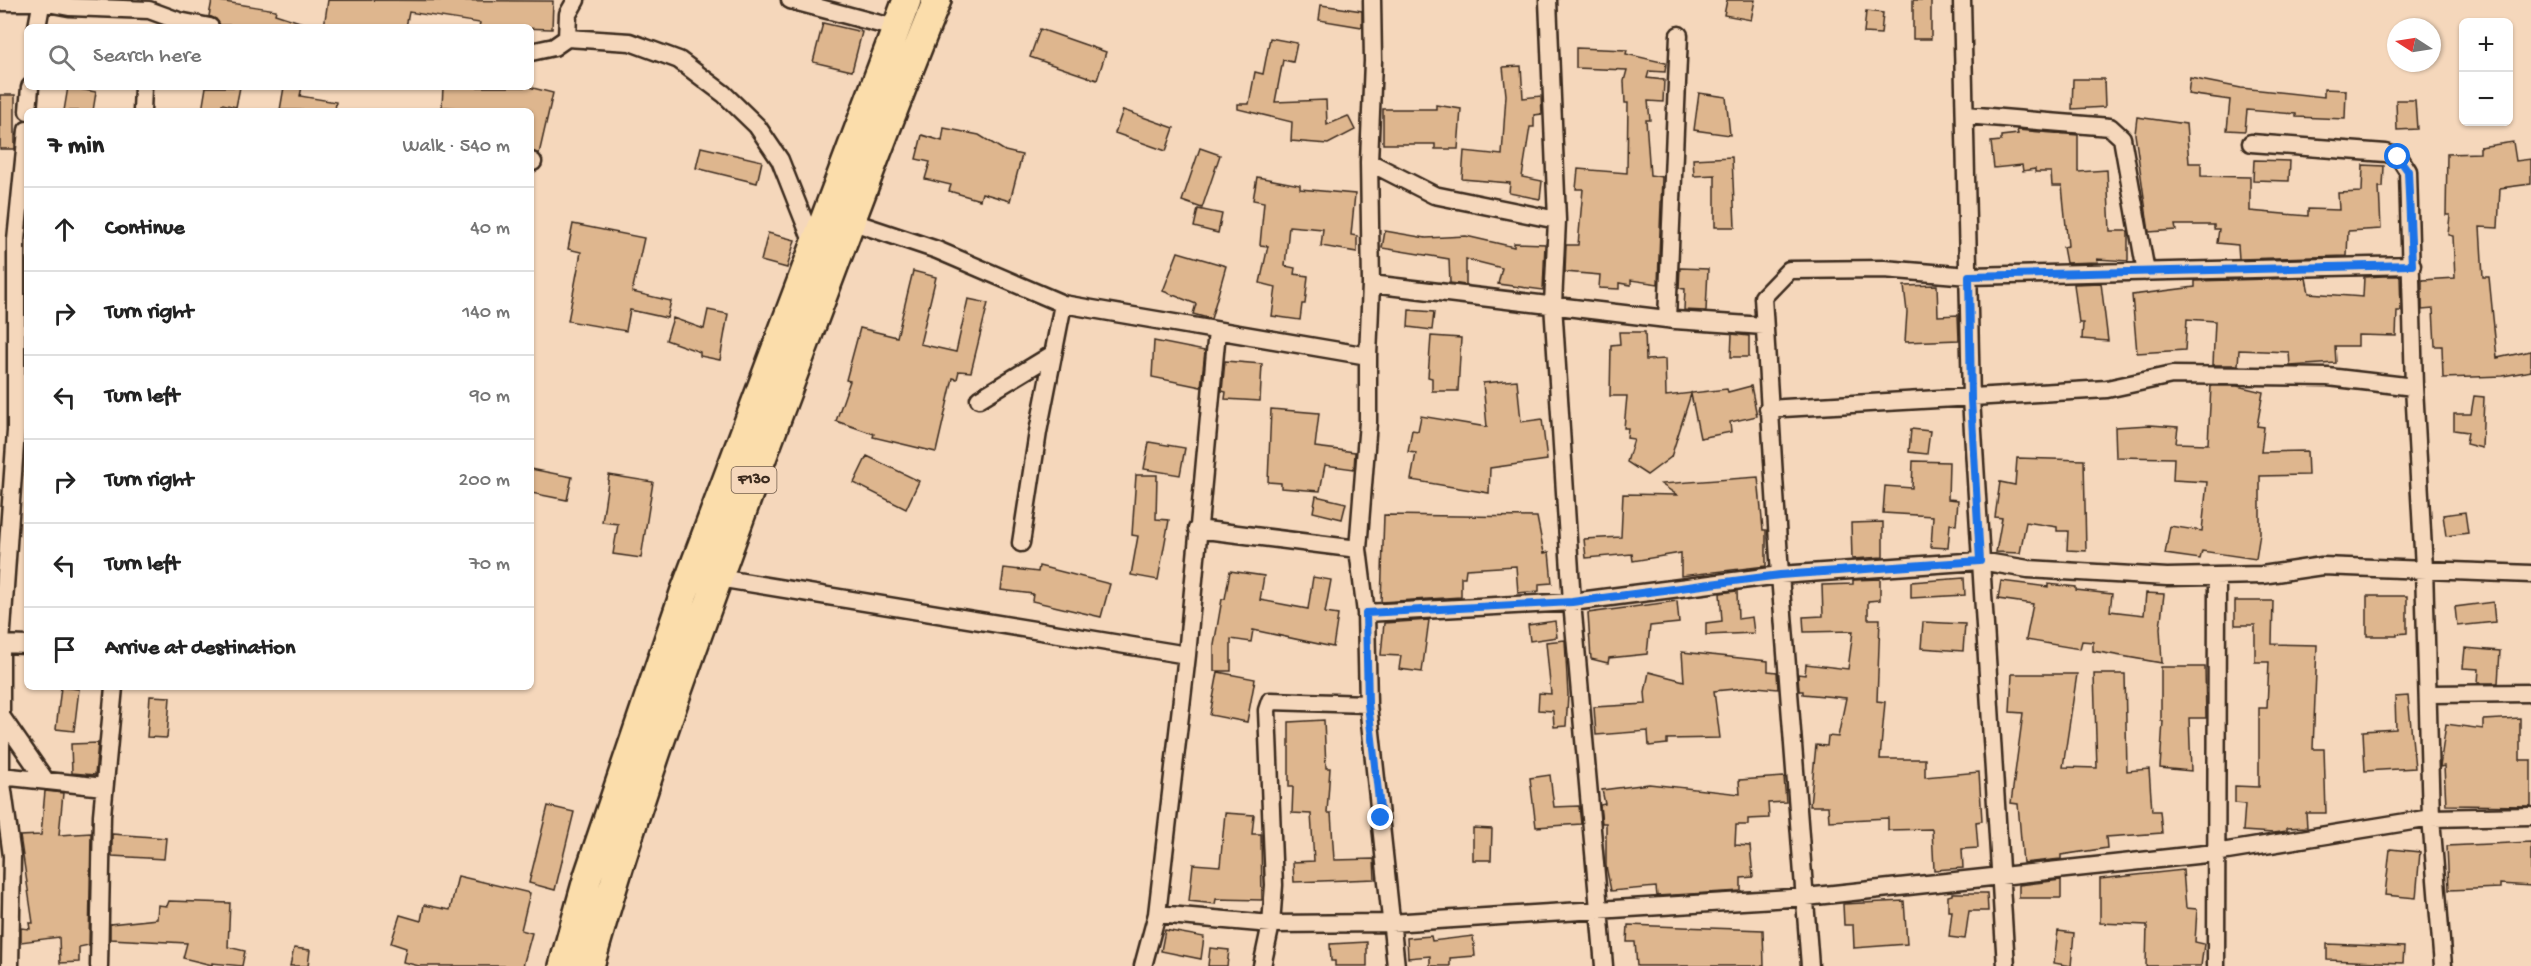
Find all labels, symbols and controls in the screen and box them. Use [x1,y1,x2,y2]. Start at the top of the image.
north arrow [2387,18,2441,72]
map controls [2459,18,2513,126]
button: + [2459,18,2513,72]
search box [24,24,534,90]
icon: search [45,41,78,74]
text: Search here [93,44,201,70]
button: − [2459,72,2513,126]
text: 7 min [48,132,104,163]
text: Walk · 540 m [403,136,510,159]
route start [2384,143,2410,169]
icon: ahead [48,213,81,246]
text: Continue [105,216,185,242]
text: 40 m [470,218,510,241]
icon: right [48,297,81,330]
text: Turn right [105,300,193,326]
text: 140 m [462,302,510,325]
icon: left [48,381,81,414]
text: Turn left [105,384,179,410]
text: 90 m [470,386,510,409]
icon: right [48,465,81,498]
road number: F130 [732,467,777,493]
text: Turn right [105,468,193,494]
text: 200 m [459,470,510,493]
icon: left [48,549,81,582]
text: Turn left [105,552,179,578]
text: 70 m [469,554,510,577]
icon: arrive [48,633,81,666]
text: Arrive at destination [105,636,295,662]
route end [1367,804,1393,830]

